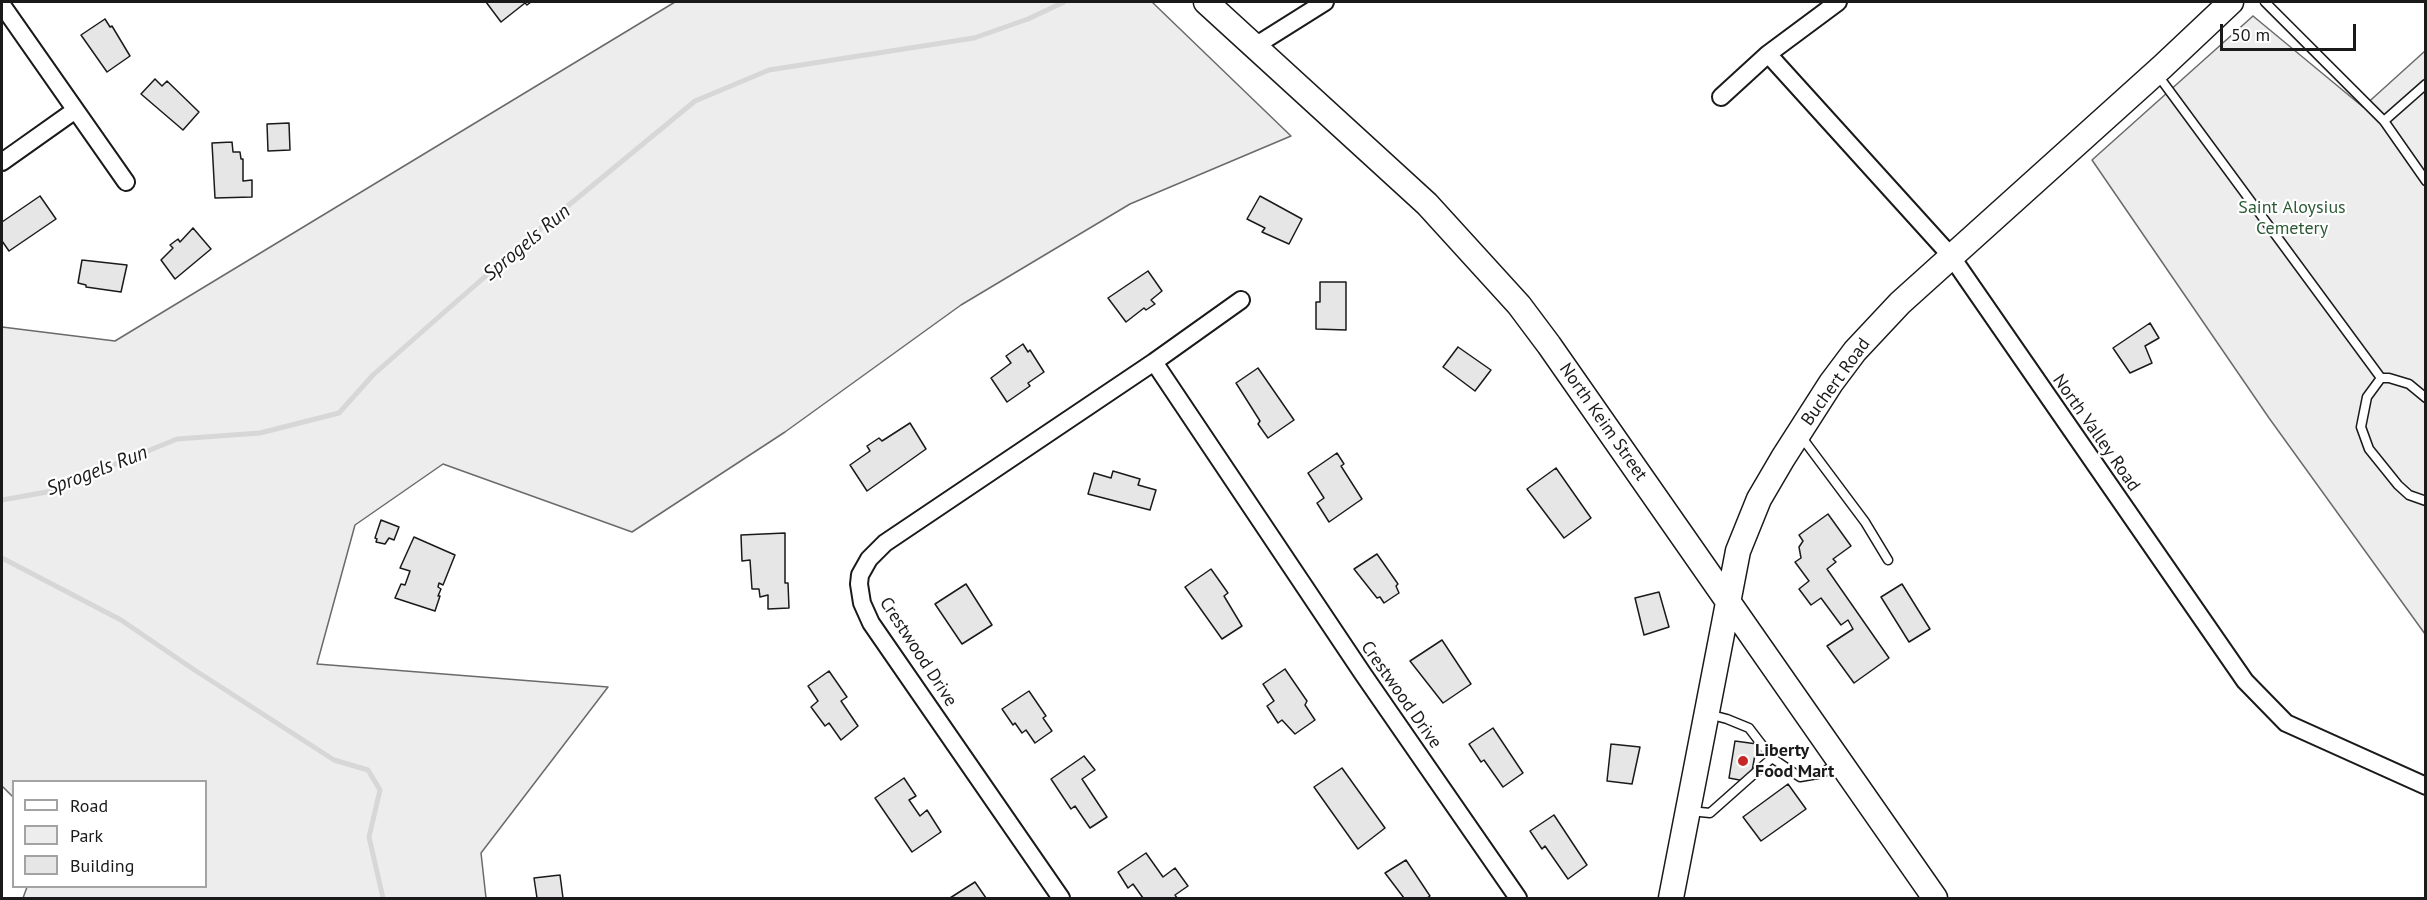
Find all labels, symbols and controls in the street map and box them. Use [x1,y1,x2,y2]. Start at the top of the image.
scale bar [2223,12,2360,50]
text: 50 m [2231,23,2270,46]
park label: Saint Aloysius Cemetery [2238,197,2346,240]
water label: Sprogels Run [479,200,575,286]
street label: Buchert Road [1797,334,1875,430]
street label: North Keim Street [1554,359,1652,485]
street label: North Valley Road [2048,370,2144,496]
water label: Sprogels Run [43,441,151,501]
street label: Crestwood Drive [875,593,961,711]
street label: Crestwood Drive [1356,637,1446,753]
place label: Liberty Food Mart [1755,740,1834,783]
marker: Liberty Food Mart [1736,754,1750,768]
legend [12,780,207,888]
text: Road [70,794,108,817]
text: Park [70,824,103,847]
text: Building [70,854,134,877]

